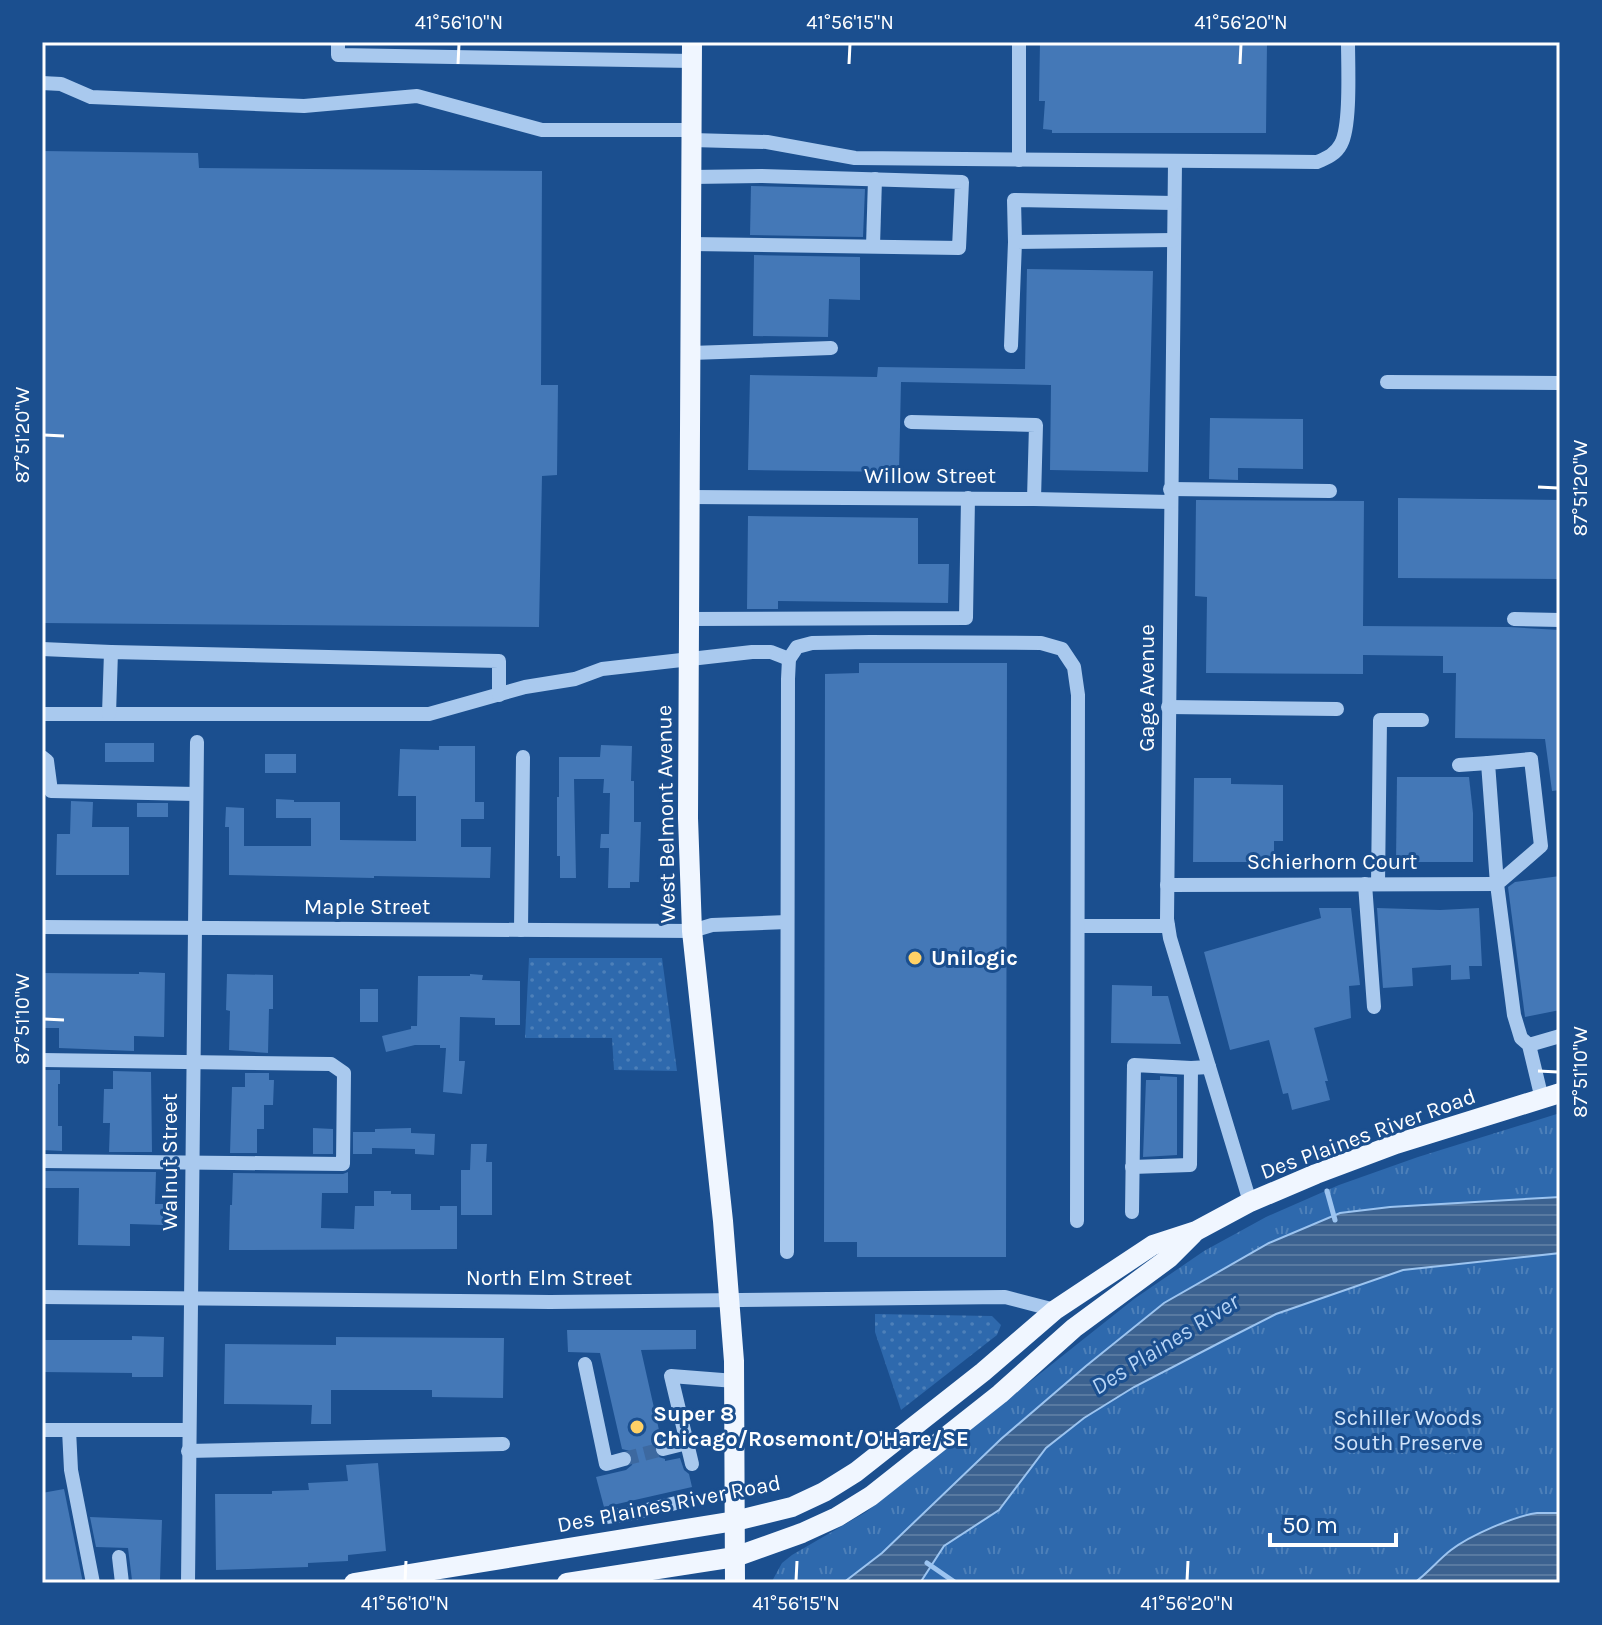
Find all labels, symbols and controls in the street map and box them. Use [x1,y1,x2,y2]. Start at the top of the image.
text: 41°56'10"N [415,11,503,34]
text: 41°56'15"N [806,11,894,34]
text: 41°56'20"N [1194,11,1288,34]
text: 87°51'20"W [11,387,34,483]
text: 87°51'20"W [1569,440,1592,536]
street label: Willow Street [864,463,996,489]
street label: Gage Avenue [1134,624,1160,752]
street label: West Belmont Avenue [651,705,681,923]
street label: Schierhorn Court [1247,849,1417,875]
street label: Maple Street [304,894,430,920]
place label: Unilogic [931,945,1018,971]
marker: Unilogic [906,949,924,967]
text: 87°51'10"W [11,973,34,1065]
text: 87°51'10"W [1569,1026,1592,1118]
street label: Des Plaines River Road [1257,1083,1479,1185]
street label: Walnut Street [157,1093,183,1231]
street label: North Elm Street [466,1265,632,1291]
water label: Des Plaines River [1086,1287,1245,1401]
place label: Super 8 Chicago/Rosemont/O'Hare/SE [653,1401,969,1452]
park label: Schiller Woods South Preserve [1333,1405,1483,1456]
marker: Super 8 Chicago/Rosemont/O'Hare/SE [628,1418,646,1436]
street label: Des Plaines River Road [555,1470,783,1538]
scale bar [1270,1497,1396,1547]
text: 50 m [1282,1511,1338,1539]
text: 41°56'10"N [361,1592,449,1615]
text: 41°56'15"N [752,1592,840,1615]
text: 41°56'20"N [1140,1592,1234,1615]

